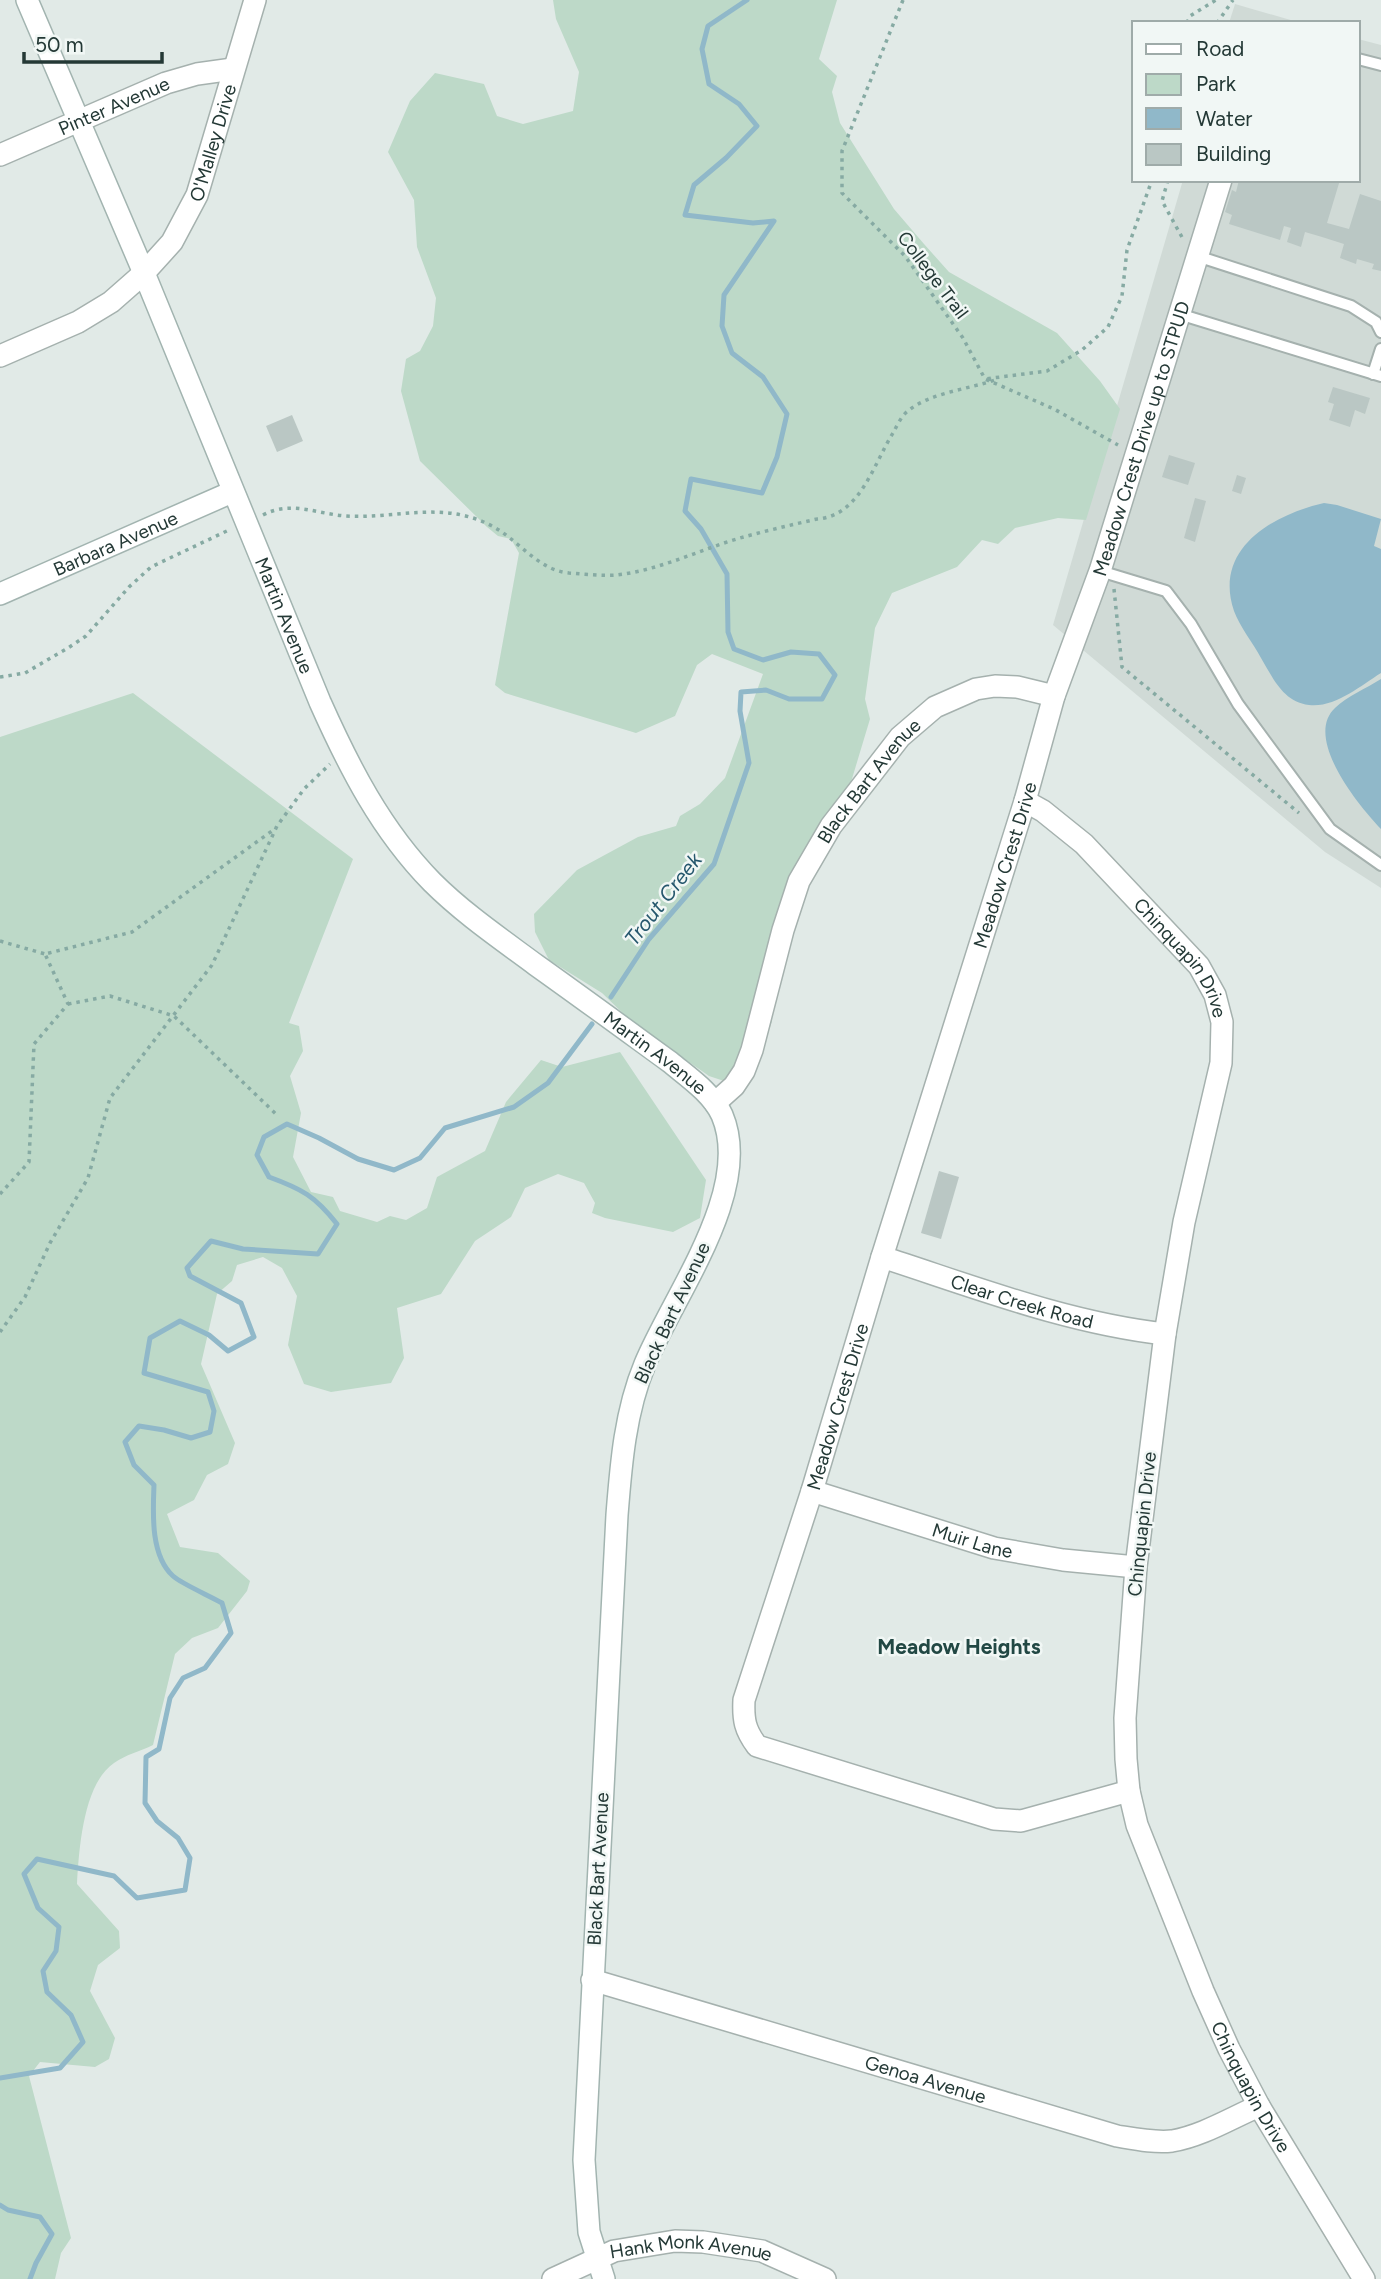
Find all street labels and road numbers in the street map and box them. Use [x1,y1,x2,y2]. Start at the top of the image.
street label: Pinter Avenue [55,71,173,140]
street label: O'Malley Drive [184,81,241,204]
street label: College Trail [893,227,973,323]
street label: Meadow Crest Drive up to STPUD [1088,298,1194,579]
street label: Barbara Avenue [50,506,181,581]
street label: Martin Avenue [250,554,318,677]
street label: Black Bart Avenue [812,713,925,847]
street label: Meadow Crest Drive [968,779,1041,951]
street label: Chinquapin Drive [1129,893,1232,1020]
street label: Martin Avenue [599,1006,712,1099]
street label: Black Bart Avenue [629,1239,715,1387]
street label: Clear Creek Road [948,1269,1096,1333]
street label: Meadow Crest Drive [801,1321,873,1493]
street label: Chinquapin Drive [1123,1450,1161,1598]
street label: Muir Lane [929,1518,1014,1563]
street label: Black Bart Avenue [582,1792,614,1946]
street label: Chinquapin Drive [1207,2018,1296,2157]
street label: Genoa Avenue [862,2050,989,2108]
street label: Hank Monk Avenue [608,2229,776,2266]

